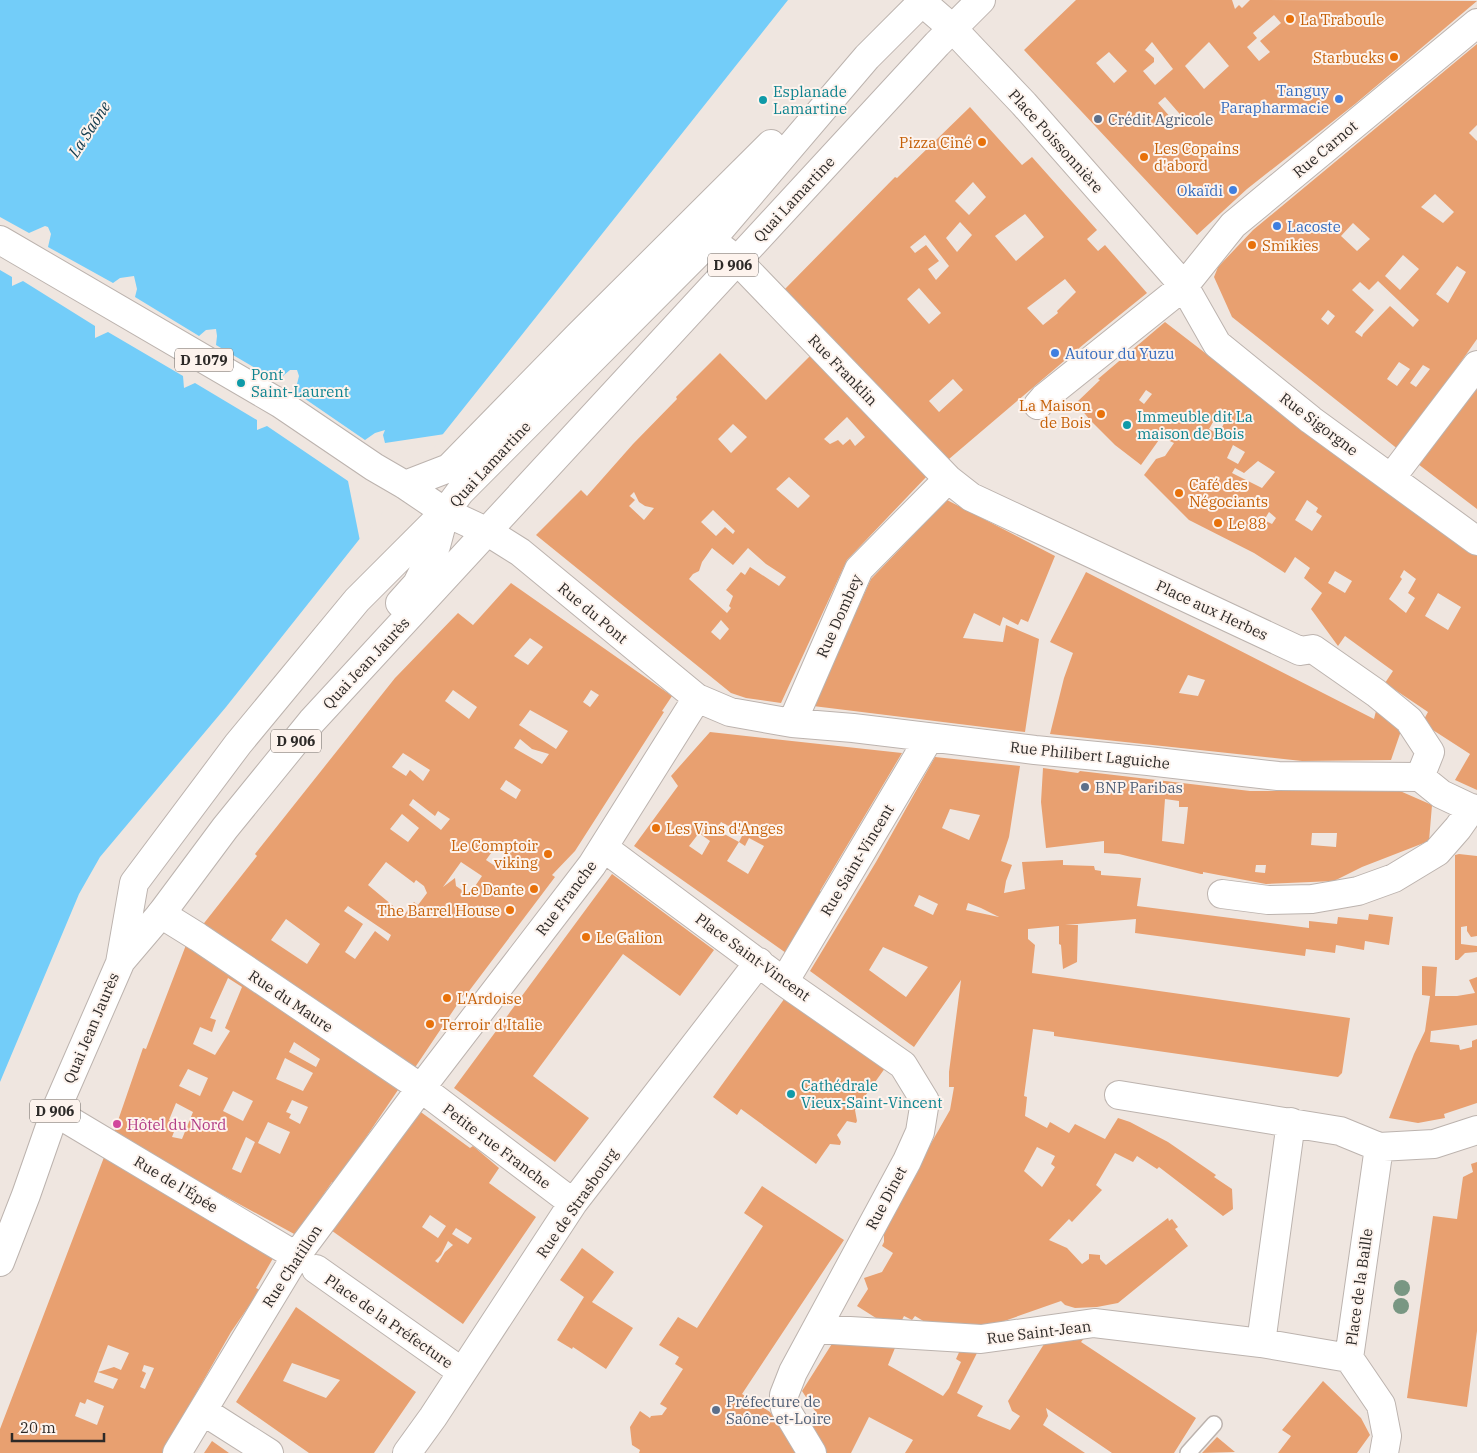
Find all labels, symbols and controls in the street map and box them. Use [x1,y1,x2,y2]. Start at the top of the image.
place label: La Traboule [1300,10,1384,29]
marker: La Traboule [1284,13,1296,25]
place label: Starbucks [1313,48,1384,67]
marker: Starbucks [1388,51,1400,63]
place label: Tanguy Parapharmacie [1220,81,1329,117]
place label: Esplanade Lamartine [773,82,847,118]
street label: Place Poissonnière [1004,85,1108,197]
marker: Tanguy Parapharmacie [1333,93,1345,105]
marker: Esplanade Lamartine [757,94,769,106]
water label: La Saône [63,97,114,161]
place label: Crédit Agricole [1108,110,1213,129]
marker: Crédit Agricole [1092,113,1104,125]
street label: Rue Carnot [1289,116,1361,182]
place label: Pizza Ciné [899,133,972,152]
marker: Pizza Ciné [976,136,988,148]
place label: Les Copains d'abord [1154,139,1239,175]
marker: Les Copains d'abord [1138,151,1150,163]
street label: Quai Lamartine [749,152,839,246]
place label: Okaïdi [1177,181,1223,200]
marker: Okaïdi [1227,184,1239,196]
place label: Lacoste [1287,217,1341,236]
marker: Lacoste [1271,220,1283,232]
place label: Smikies [1262,236,1319,255]
marker: Smikies [1246,239,1258,251]
road number: D 906 [708,254,758,276]
street label: Rue Franklin [804,330,882,410]
place label: Autour du Yuzu [1065,344,1174,363]
marker: Autour du Yuzu [1049,347,1061,359]
road number: D 1079 [175,348,233,372]
place label: Pont Saint-Laurent [251,365,349,401]
marker: Pont Saint-Laurent [235,377,247,389]
street label: Rue Sigorgne [1276,388,1362,460]
place label: La Maison de Bois [1019,396,1091,432]
place label: Immeuble dit La maison de Bois [1137,407,1253,443]
marker: La Maison de Bois [1095,408,1107,420]
street label: Quai Lamartine [445,417,535,511]
marker: Immeuble dit La maison de Bois [1121,419,1133,431]
place label: Café des Négociants [1189,475,1268,511]
marker: Café des Négociants [1173,487,1185,499]
place label: Le 88 [1228,514,1266,533]
marker: Le 88 [1212,517,1224,529]
street label: Rue Dombey [812,571,866,661]
street label: Place aux Herbes [1153,576,1271,644]
street label: Rue du Pont [554,578,632,648]
street label: Quai Jean Jaurès [319,613,413,713]
road number: D 906 [271,729,321,752]
street label: Rue Philibert Laguiche [1009,737,1171,773]
place label: BNP Paribas [1095,778,1183,797]
marker: BNP Paribas [1079,781,1091,793]
street label: Rue Saint-Vincent [816,801,898,919]
place label: Les Vins d'Anges [666,819,783,838]
marker: Les Vins d'Anges [650,822,662,834]
place label: Le Comptoir viking [451,836,538,872]
marker: Le Comptoir viking [542,848,554,860]
street label: Rue Franche [532,857,600,939]
place label: Le Dante [462,880,524,899]
marker: Le Dante [528,883,540,895]
place label: The Barrel House [377,901,500,920]
marker: The Barrel House [504,904,516,916]
street label: Place Saint-Vincent [692,909,814,1005]
place label: Le Galion [596,928,663,947]
marker: Le Galion [580,931,592,943]
street label: Rue du Maure [245,966,337,1036]
street label: Quai Jean Jaurès [59,970,123,1086]
place label: L'Ardoise [457,989,522,1008]
marker: L'Ardoise [441,992,453,1004]
place label: Terroir d'Italie [440,1015,542,1034]
marker: Terroir d'Italie [424,1018,436,1030]
place label: Cathédrale Vieux-Saint-Vincent [801,1076,943,1112]
marker: Cathédrale Vieux-Saint-Vincent [785,1088,797,1100]
street label: Petite rue Franche [439,1099,555,1193]
road number: D 906 [30,1100,80,1122]
place label: Hôtel du Nord [127,1115,226,1134]
marker: Hôtel du Nord [111,1118,123,1130]
street label: Rue de Strasbourg [532,1145,622,1261]
street label: Rue de l'Épée [131,1151,221,1217]
street label: Rue Dinet [861,1163,911,1233]
street label: Rue Chatillon [258,1221,326,1311]
street label: Place de la Baille [1341,1227,1377,1347]
street label: Place de la Préfecture [321,1270,457,1372]
street label: Rue Saint-Jean [986,1316,1093,1348]
place label: Préfecture de Saône-et-Loire [726,1392,831,1428]
marker: Préfecture de Saône-et-Loire [710,1404,722,1416]
scale bar [12,1410,105,1442]
text: 20 m [20,1418,56,1437]

